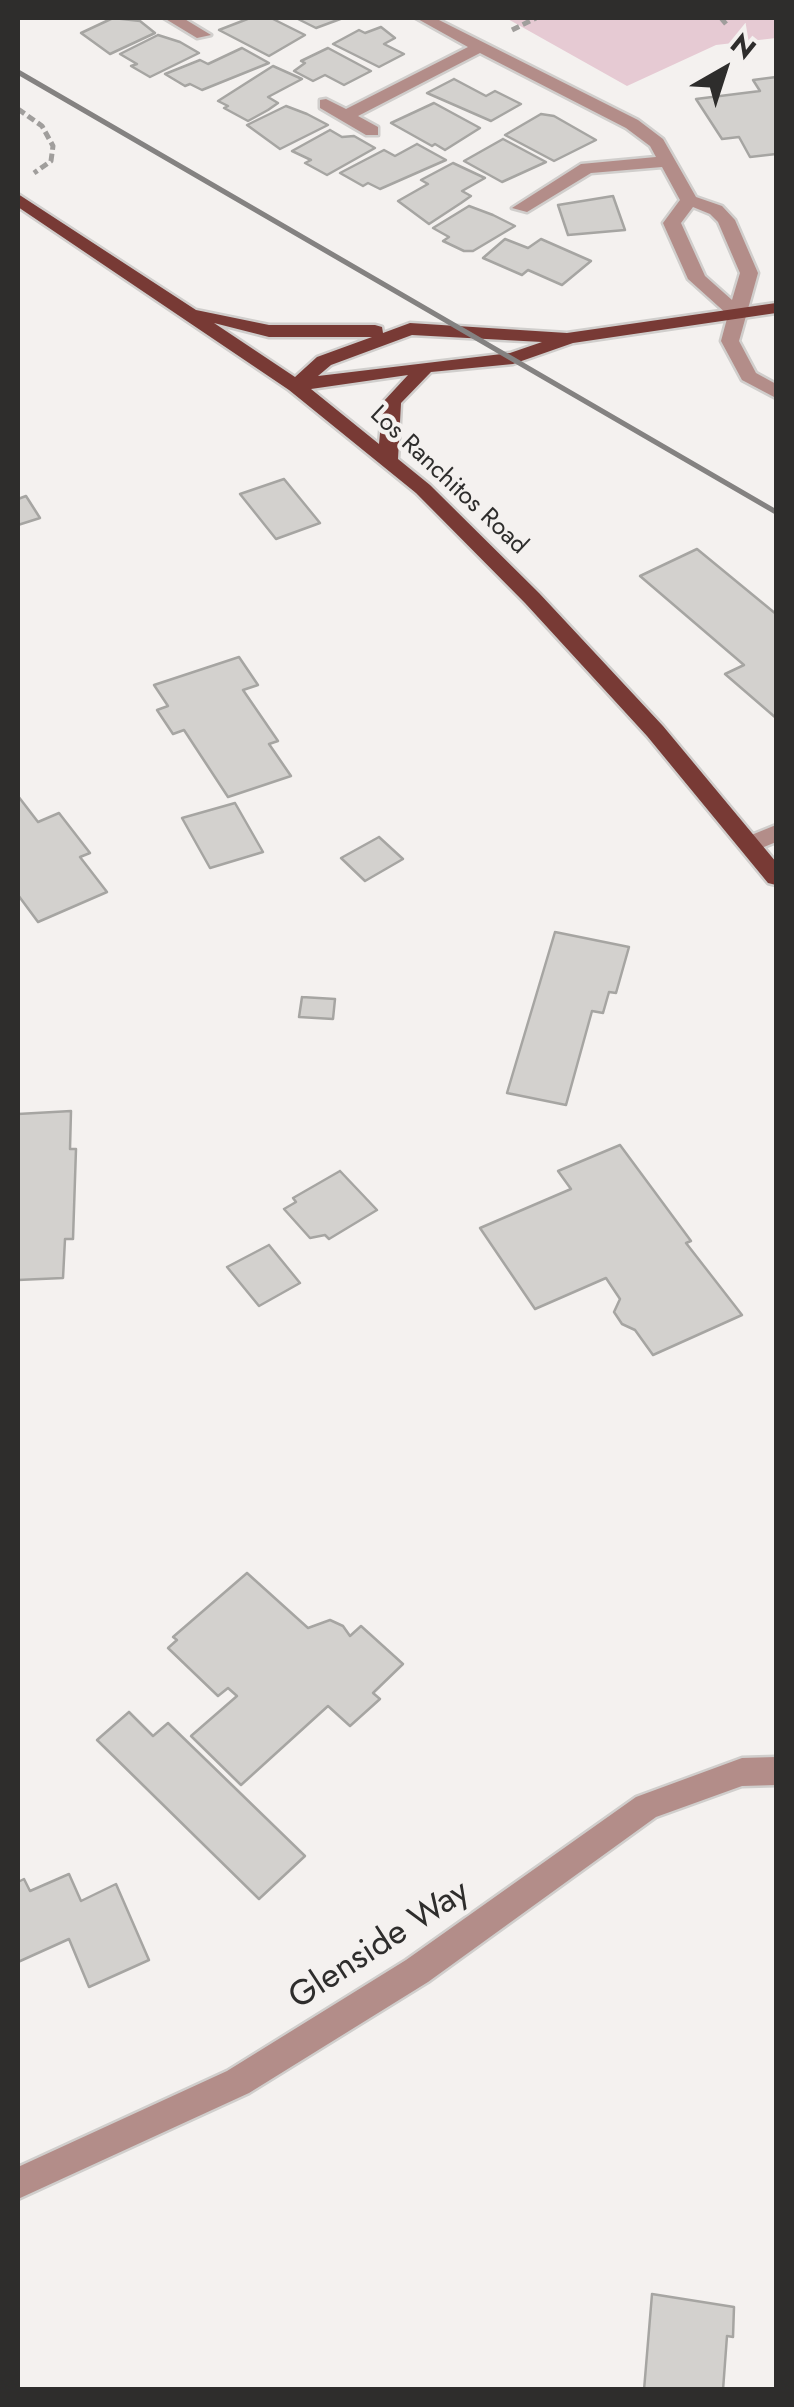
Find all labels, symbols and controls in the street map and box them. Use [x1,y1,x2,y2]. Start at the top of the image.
north arrow [674,20,774,120]
text: N [722,23,765,69]
street label: Los Ranchitos Road [363,400,533,562]
street label: Glenside Way [282,1872,478,2020]

